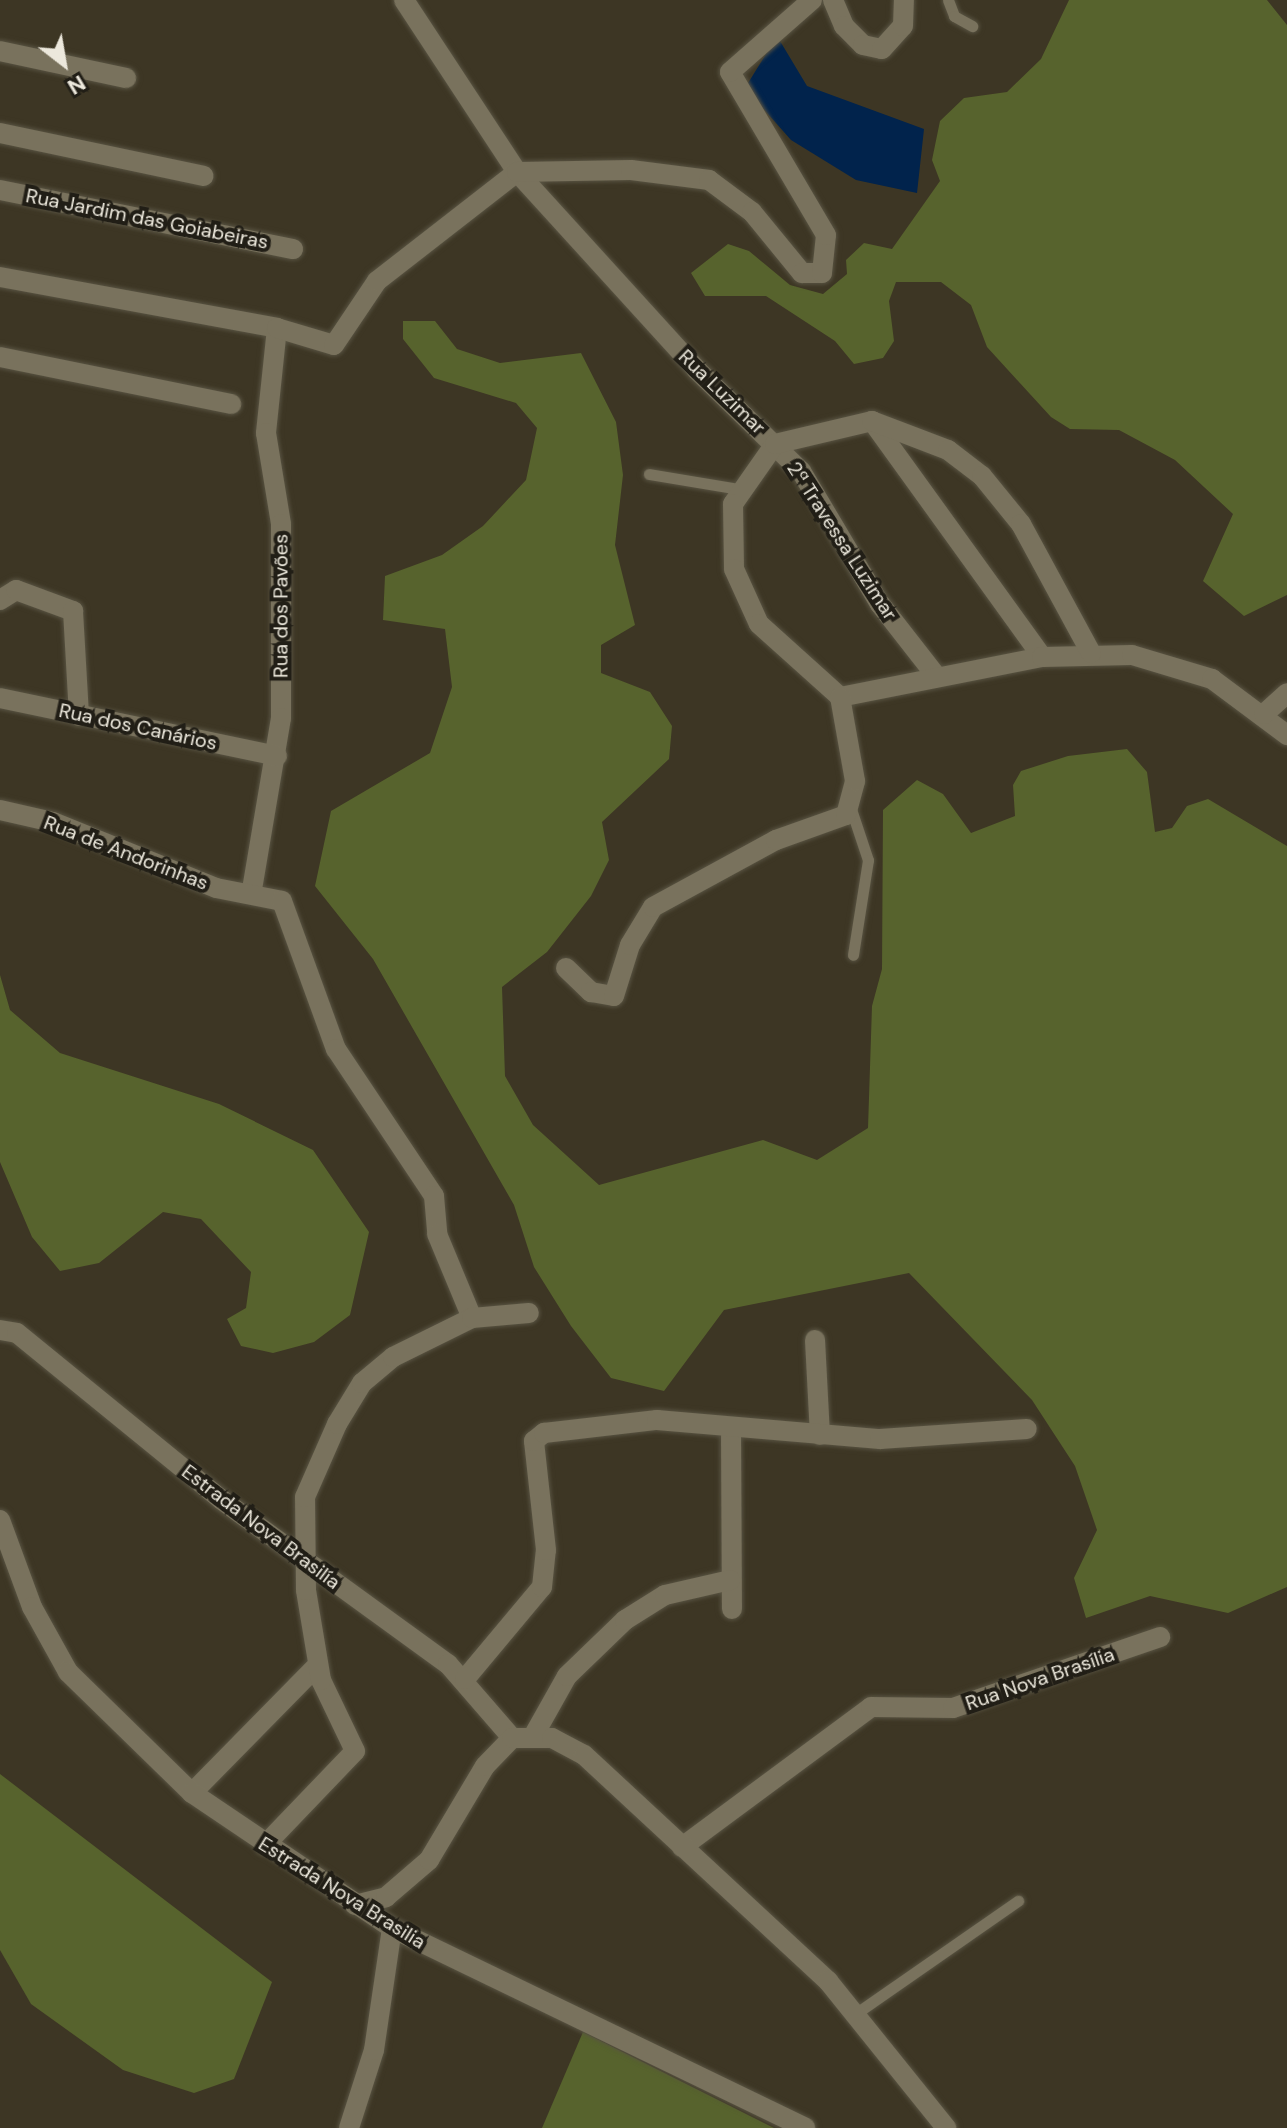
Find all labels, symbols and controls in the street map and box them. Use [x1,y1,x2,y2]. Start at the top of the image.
north arrow [24,24,104,104]
text: N [62,68,91,102]
street label: Rua Jardim das Goiabeiras [24,184,270,254]
street label: Rua Luzimar [674,345,770,439]
street label: 2ª Travessa Luzimar [782,457,902,625]
street label: Rua dos Pavões [269,534,293,678]
street label: Rua dos Canários [57,699,219,755]
street label: Rua de Andorinhas [40,811,212,895]
street label: Estrada Nova Brasilía [177,1460,345,1594]
street label: Rua Nova Brasília [962,1642,1118,1716]
street label: Estrada Nova Brasilia [254,1832,430,1954]

